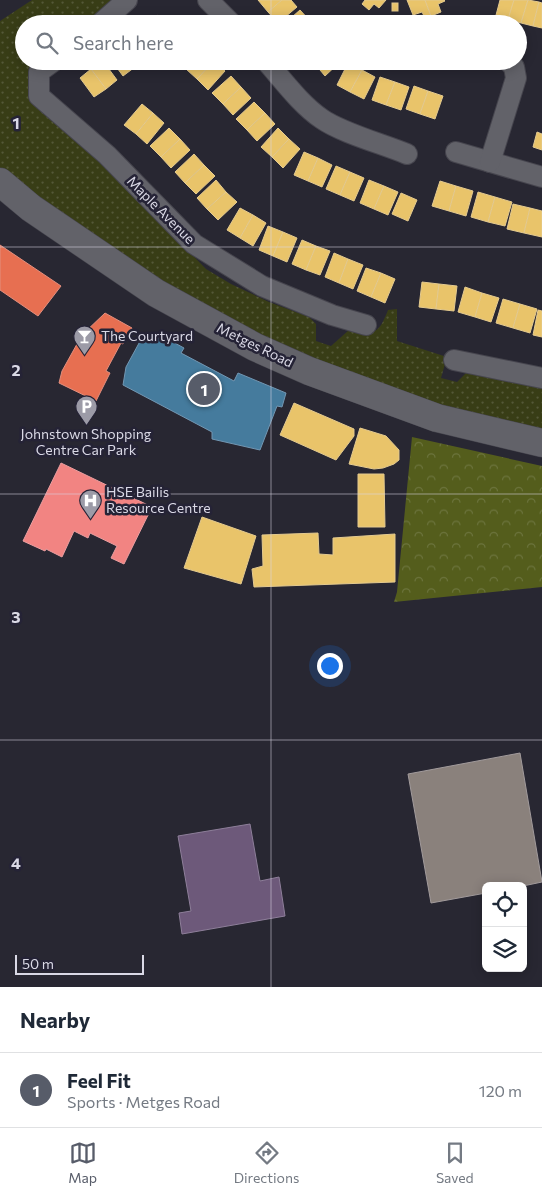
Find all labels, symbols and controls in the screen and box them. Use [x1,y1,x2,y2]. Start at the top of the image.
search box [15,15,527,70]
icon: search [33,29,61,57]
text: Search here [73,31,173,54]
text: 1 [12,113,20,132]
street label: Maple Avenue [124,172,199,247]
street label: Metges Road [214,319,296,370]
bar icon: The Courtyard [73,324,97,355]
place label: The Courtyard [101,327,193,344]
text: 2 [11,360,21,379]
pin: 1 [188,370,220,408]
parking icon: Johnstown Shopping Centre Car Park [74,394,98,425]
place label: Johnstown Shopping Centre Car Park [21,425,152,458]
place label: HSE Bailis Resource Centre [106,483,211,516]
hospital icon: HSE Bailis Resource Centre [78,488,102,519]
text: 3 [11,607,21,626]
your location [317,653,343,679]
text: 4 [11,853,21,872]
map controls [482,882,527,972]
button: locate [482,882,527,927]
button: layers [482,927,527,972]
scale bar [15,952,144,975]
text: 50 m [22,955,54,972]
text: Nearby [20,1007,90,1032]
text: Feel Fit [67,1069,131,1092]
text: 1 [32,1081,40,1100]
text: 120 m [479,1081,522,1100]
text: Sports · Metges Road [67,1092,220,1111]
tab: Map [68,1139,97,1186]
tab: Directions [234,1139,299,1186]
tab: Saved [436,1139,474,1186]

